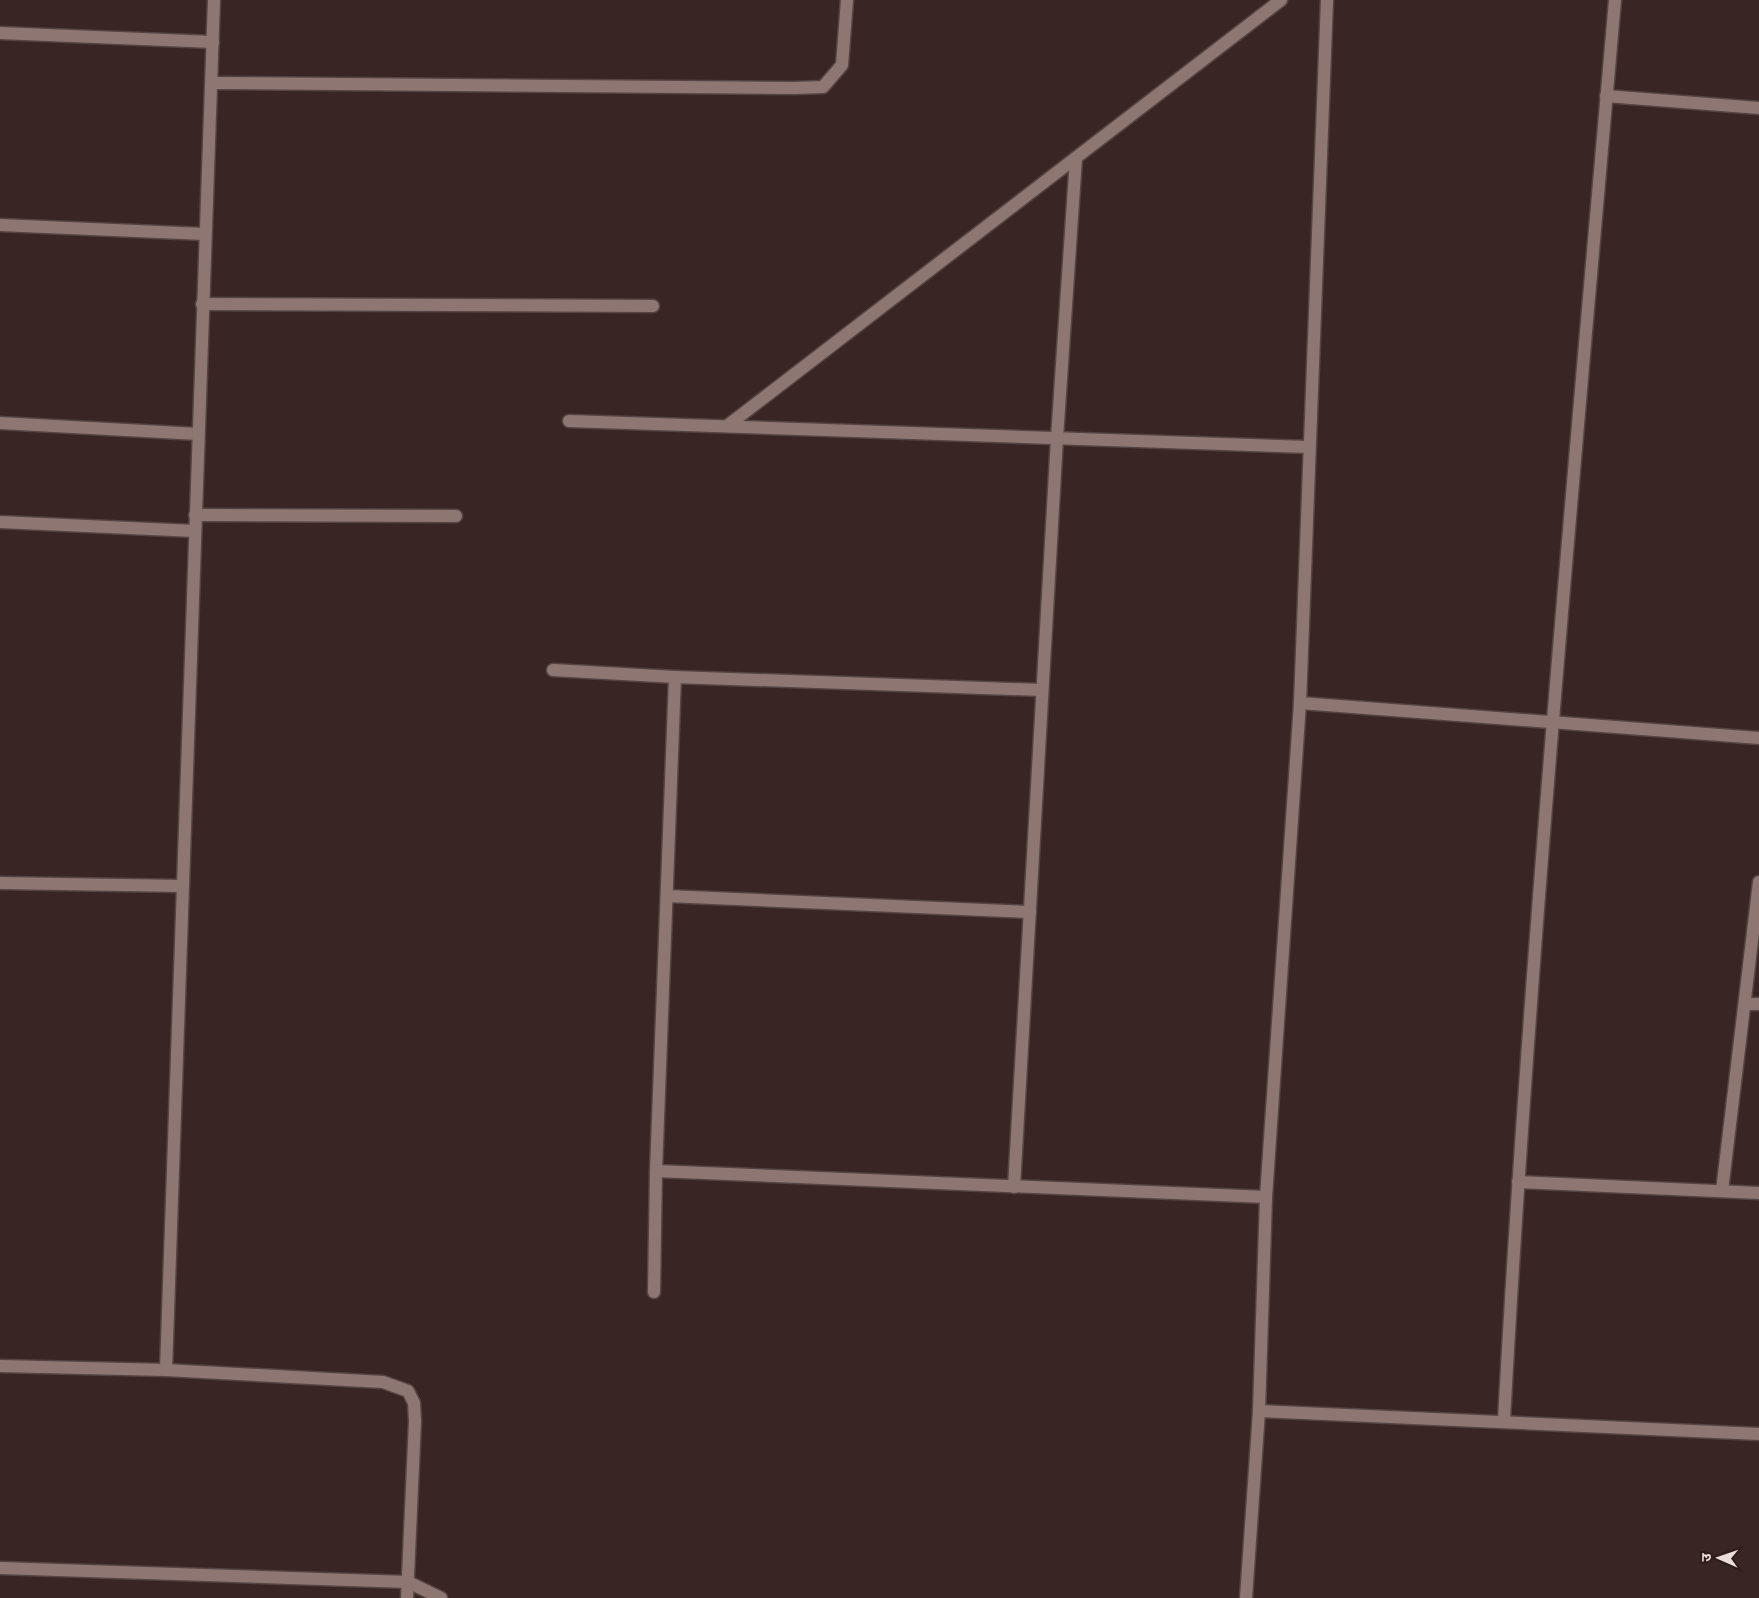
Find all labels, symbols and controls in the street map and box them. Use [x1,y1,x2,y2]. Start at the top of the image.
north arrow [1694,1533,1744,1583]
text: उ [1698,1552,1714,1562]

